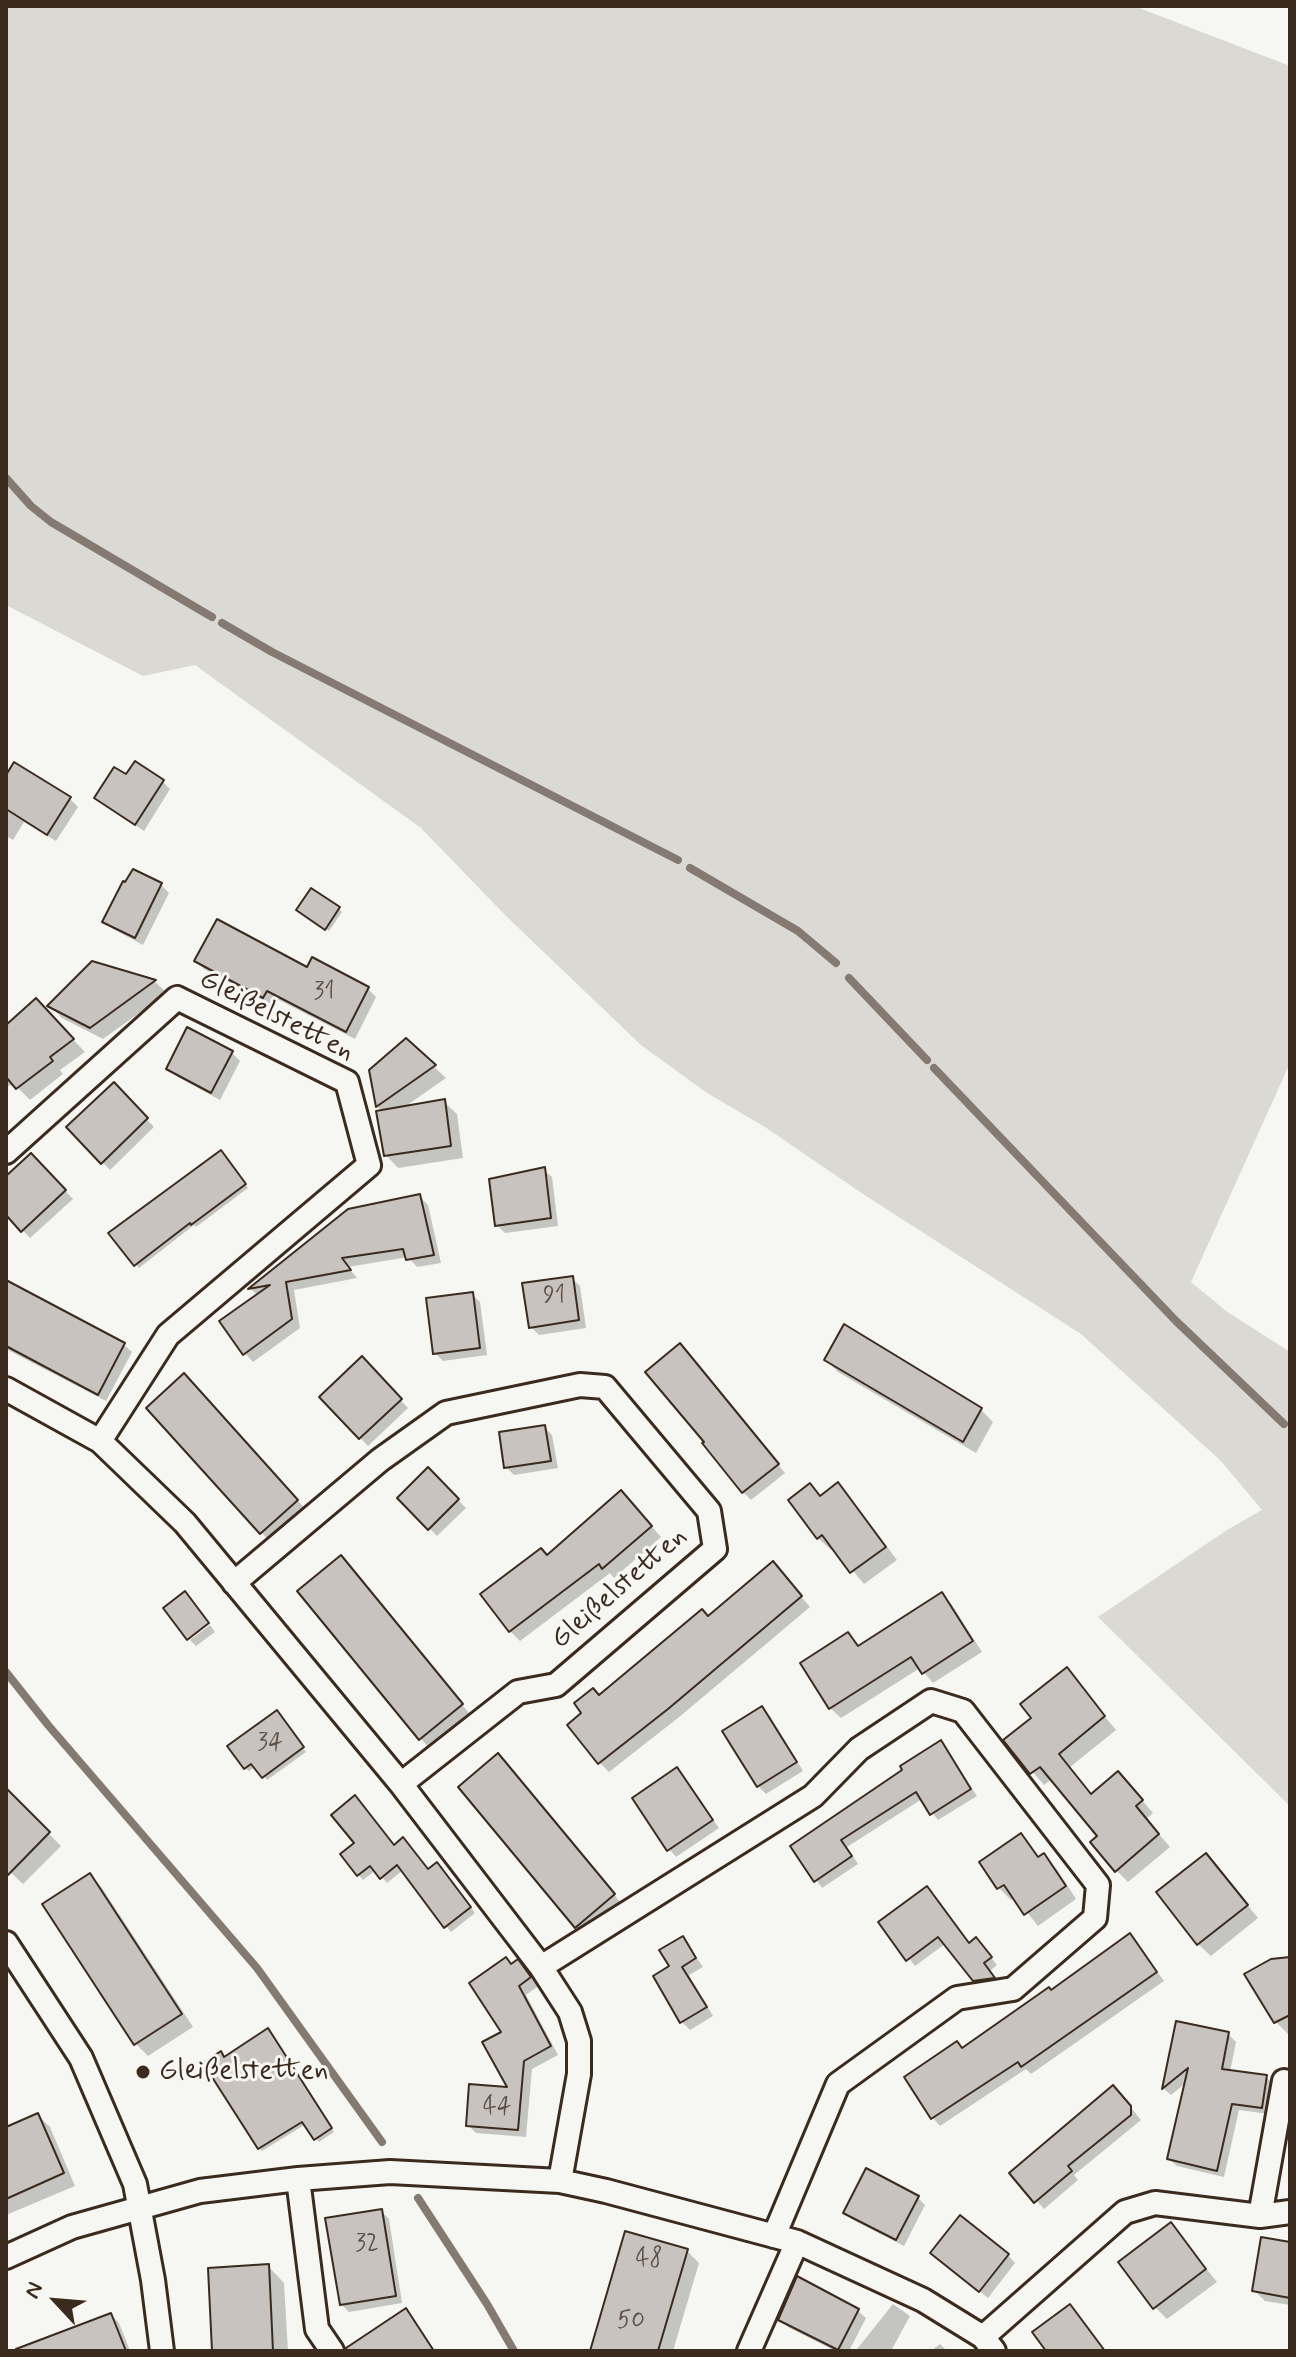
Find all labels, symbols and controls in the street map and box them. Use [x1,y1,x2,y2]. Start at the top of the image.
street label: Gleißelstetten [193,964,359,1070]
house number: 31 [313,979,335,1007]
house number: 91 [543,1283,565,1311]
street label: Gleißelstetten [545,1521,695,1657]
house number: 34 [257,1730,283,1758]
place label: Gleißelstetten [159,2055,328,2089]
marker: Gleißelstetten [134,2063,152,2081]
house number: 44 [483,2094,511,2122]
house number: 32 [355,2231,379,2259]
house number: 48 [635,2246,663,2274]
north arrow [16,2261,96,2341]
text: N [19,2278,50,2303]
house number: 50 [617,2308,645,2336]

